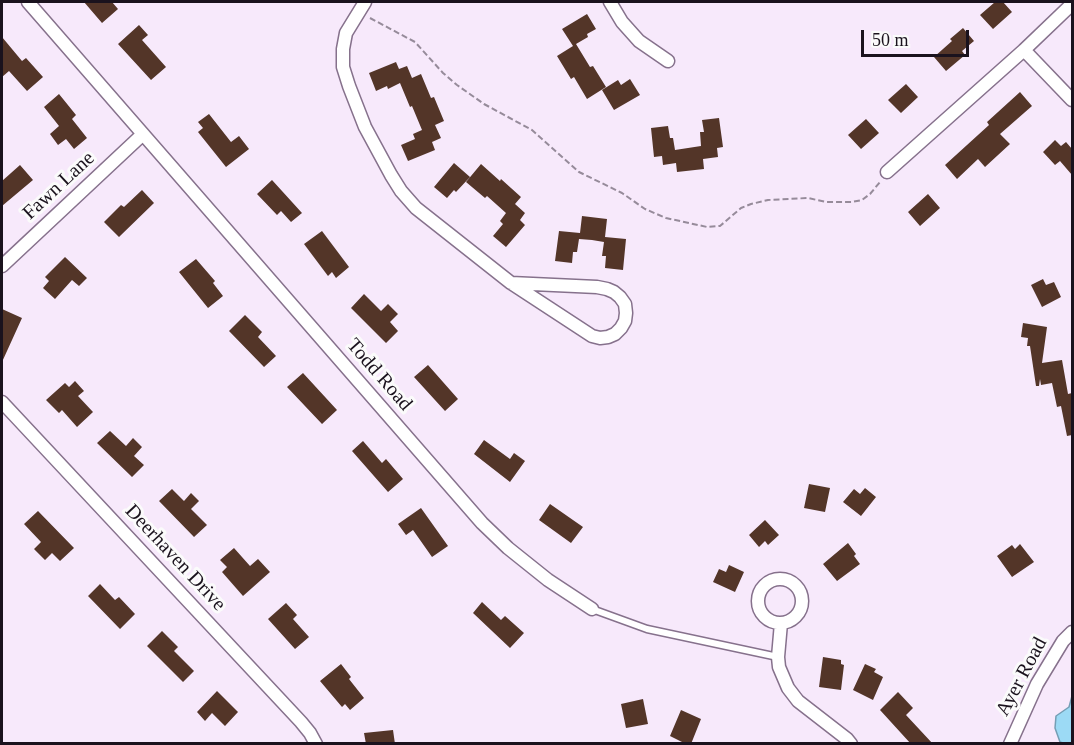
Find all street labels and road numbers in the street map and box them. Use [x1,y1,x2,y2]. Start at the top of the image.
street label: Fawn Lane [18,147,100,225]
street label: Todd Road [341,334,417,416]
street label: Deerhaven Drive [119,500,231,616]
street label: Ayer Road [991,634,1053,720]

